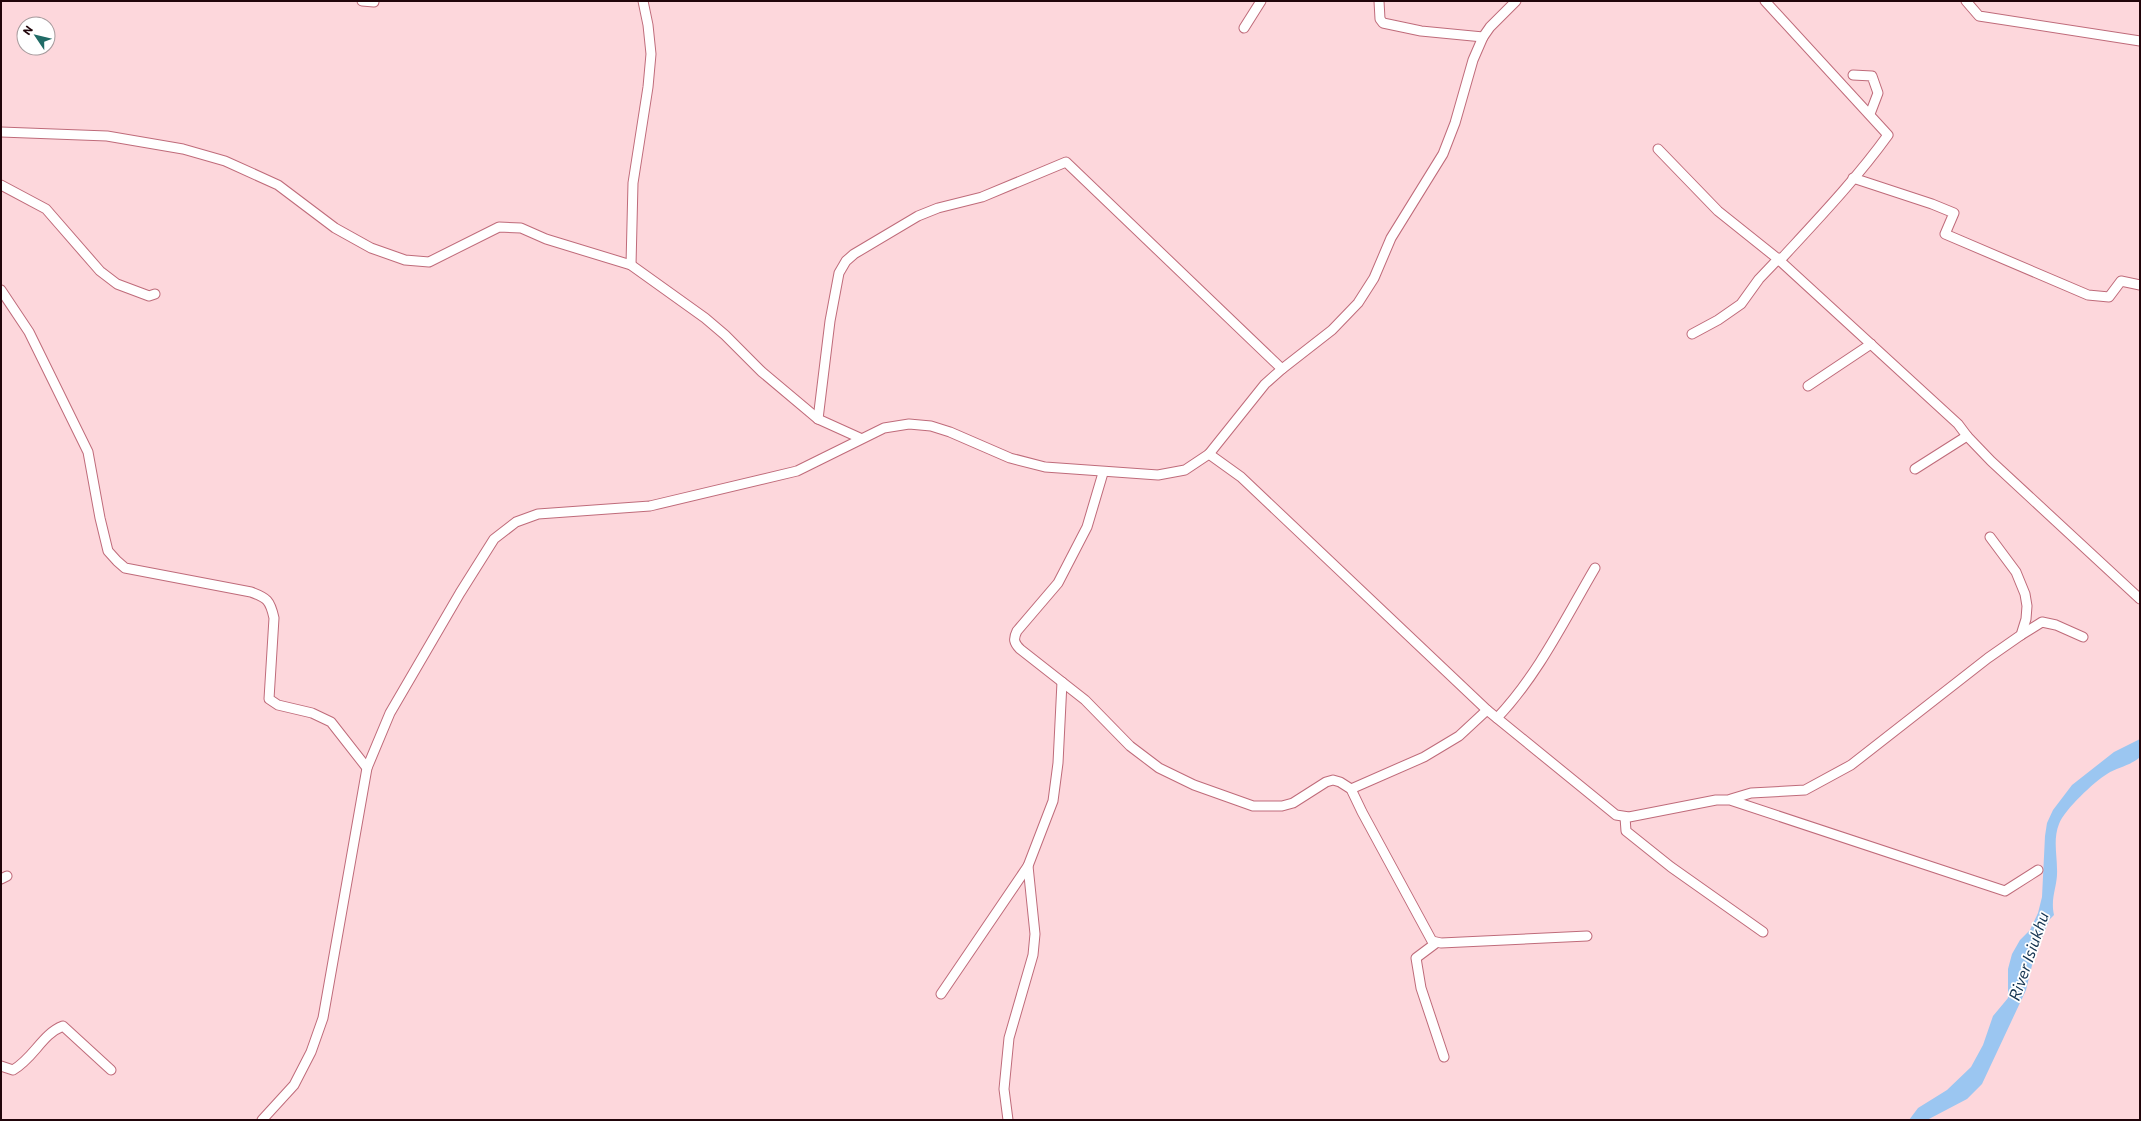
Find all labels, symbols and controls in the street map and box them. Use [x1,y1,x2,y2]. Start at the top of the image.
north arrow [16,16,56,56]
text: N [20,23,35,37]
water label: River Isiukhu [2004,909,2052,1003]

